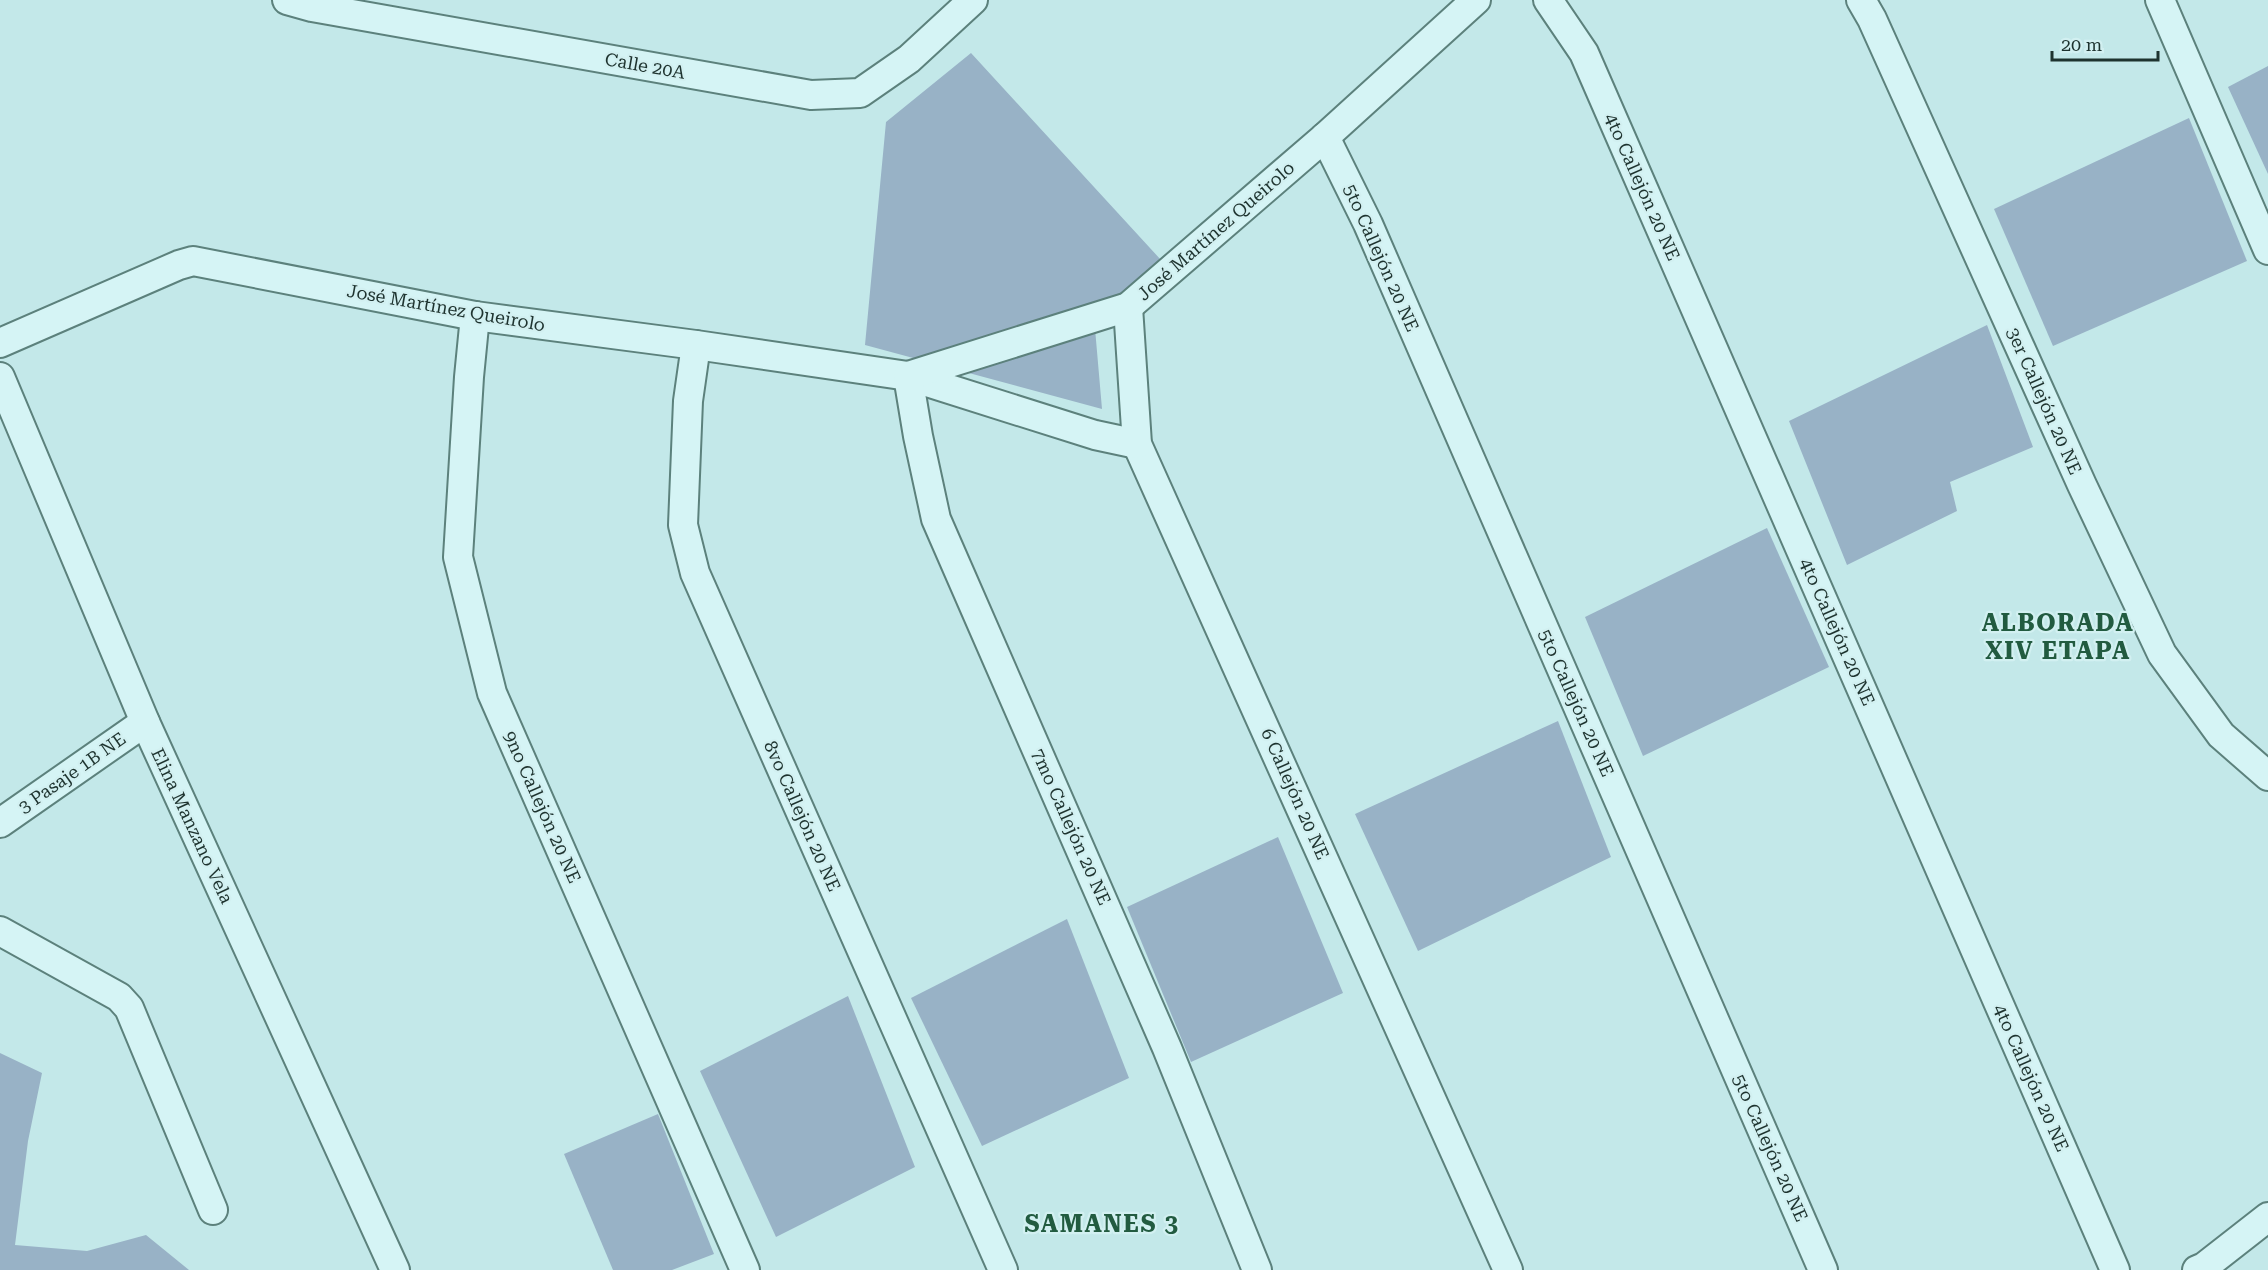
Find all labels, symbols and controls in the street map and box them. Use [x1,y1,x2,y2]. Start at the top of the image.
scale bar [2052,24,2158,62]
text: 20 m [2061,34,2102,55]
street label: Calle 20A [603,48,687,83]
street label: 4to Callejón 20 NE [1601,110,1684,264]
street label: José Martínez Queirolo [1133,157,1298,305]
street label: 5to Callejón 20 NE [1340,181,1423,335]
street label: José Martínez Queirolo [345,280,547,335]
street label: 3er Callejón 20 NE [2003,324,2086,478]
street label: 4to Callejón 20 NE [1796,555,1879,709]
district label: ALBORADA XIV ETAPA [1982,609,2134,665]
street label: 5to Callejón 20 NE [1535,626,1618,780]
street label: 6 Callejón 20 NE [1257,725,1334,863]
street label: 3 Pasaje 1B NE [14,728,129,817]
street label: 9no Callejón 20 NE [499,728,585,886]
street label: 8vo Callejón 20 NE [760,737,845,894]
street label: Elina Manzano Vela [147,745,238,907]
street label: 7mo Callejón 20 NE [1027,745,1115,908]
street label: 4to Callejón 20 NE [1990,1001,2073,1155]
street label: 5to Callejón 20 NE [1729,1071,1812,1225]
district label: SAMANES 3 [1025,1210,1179,1238]

